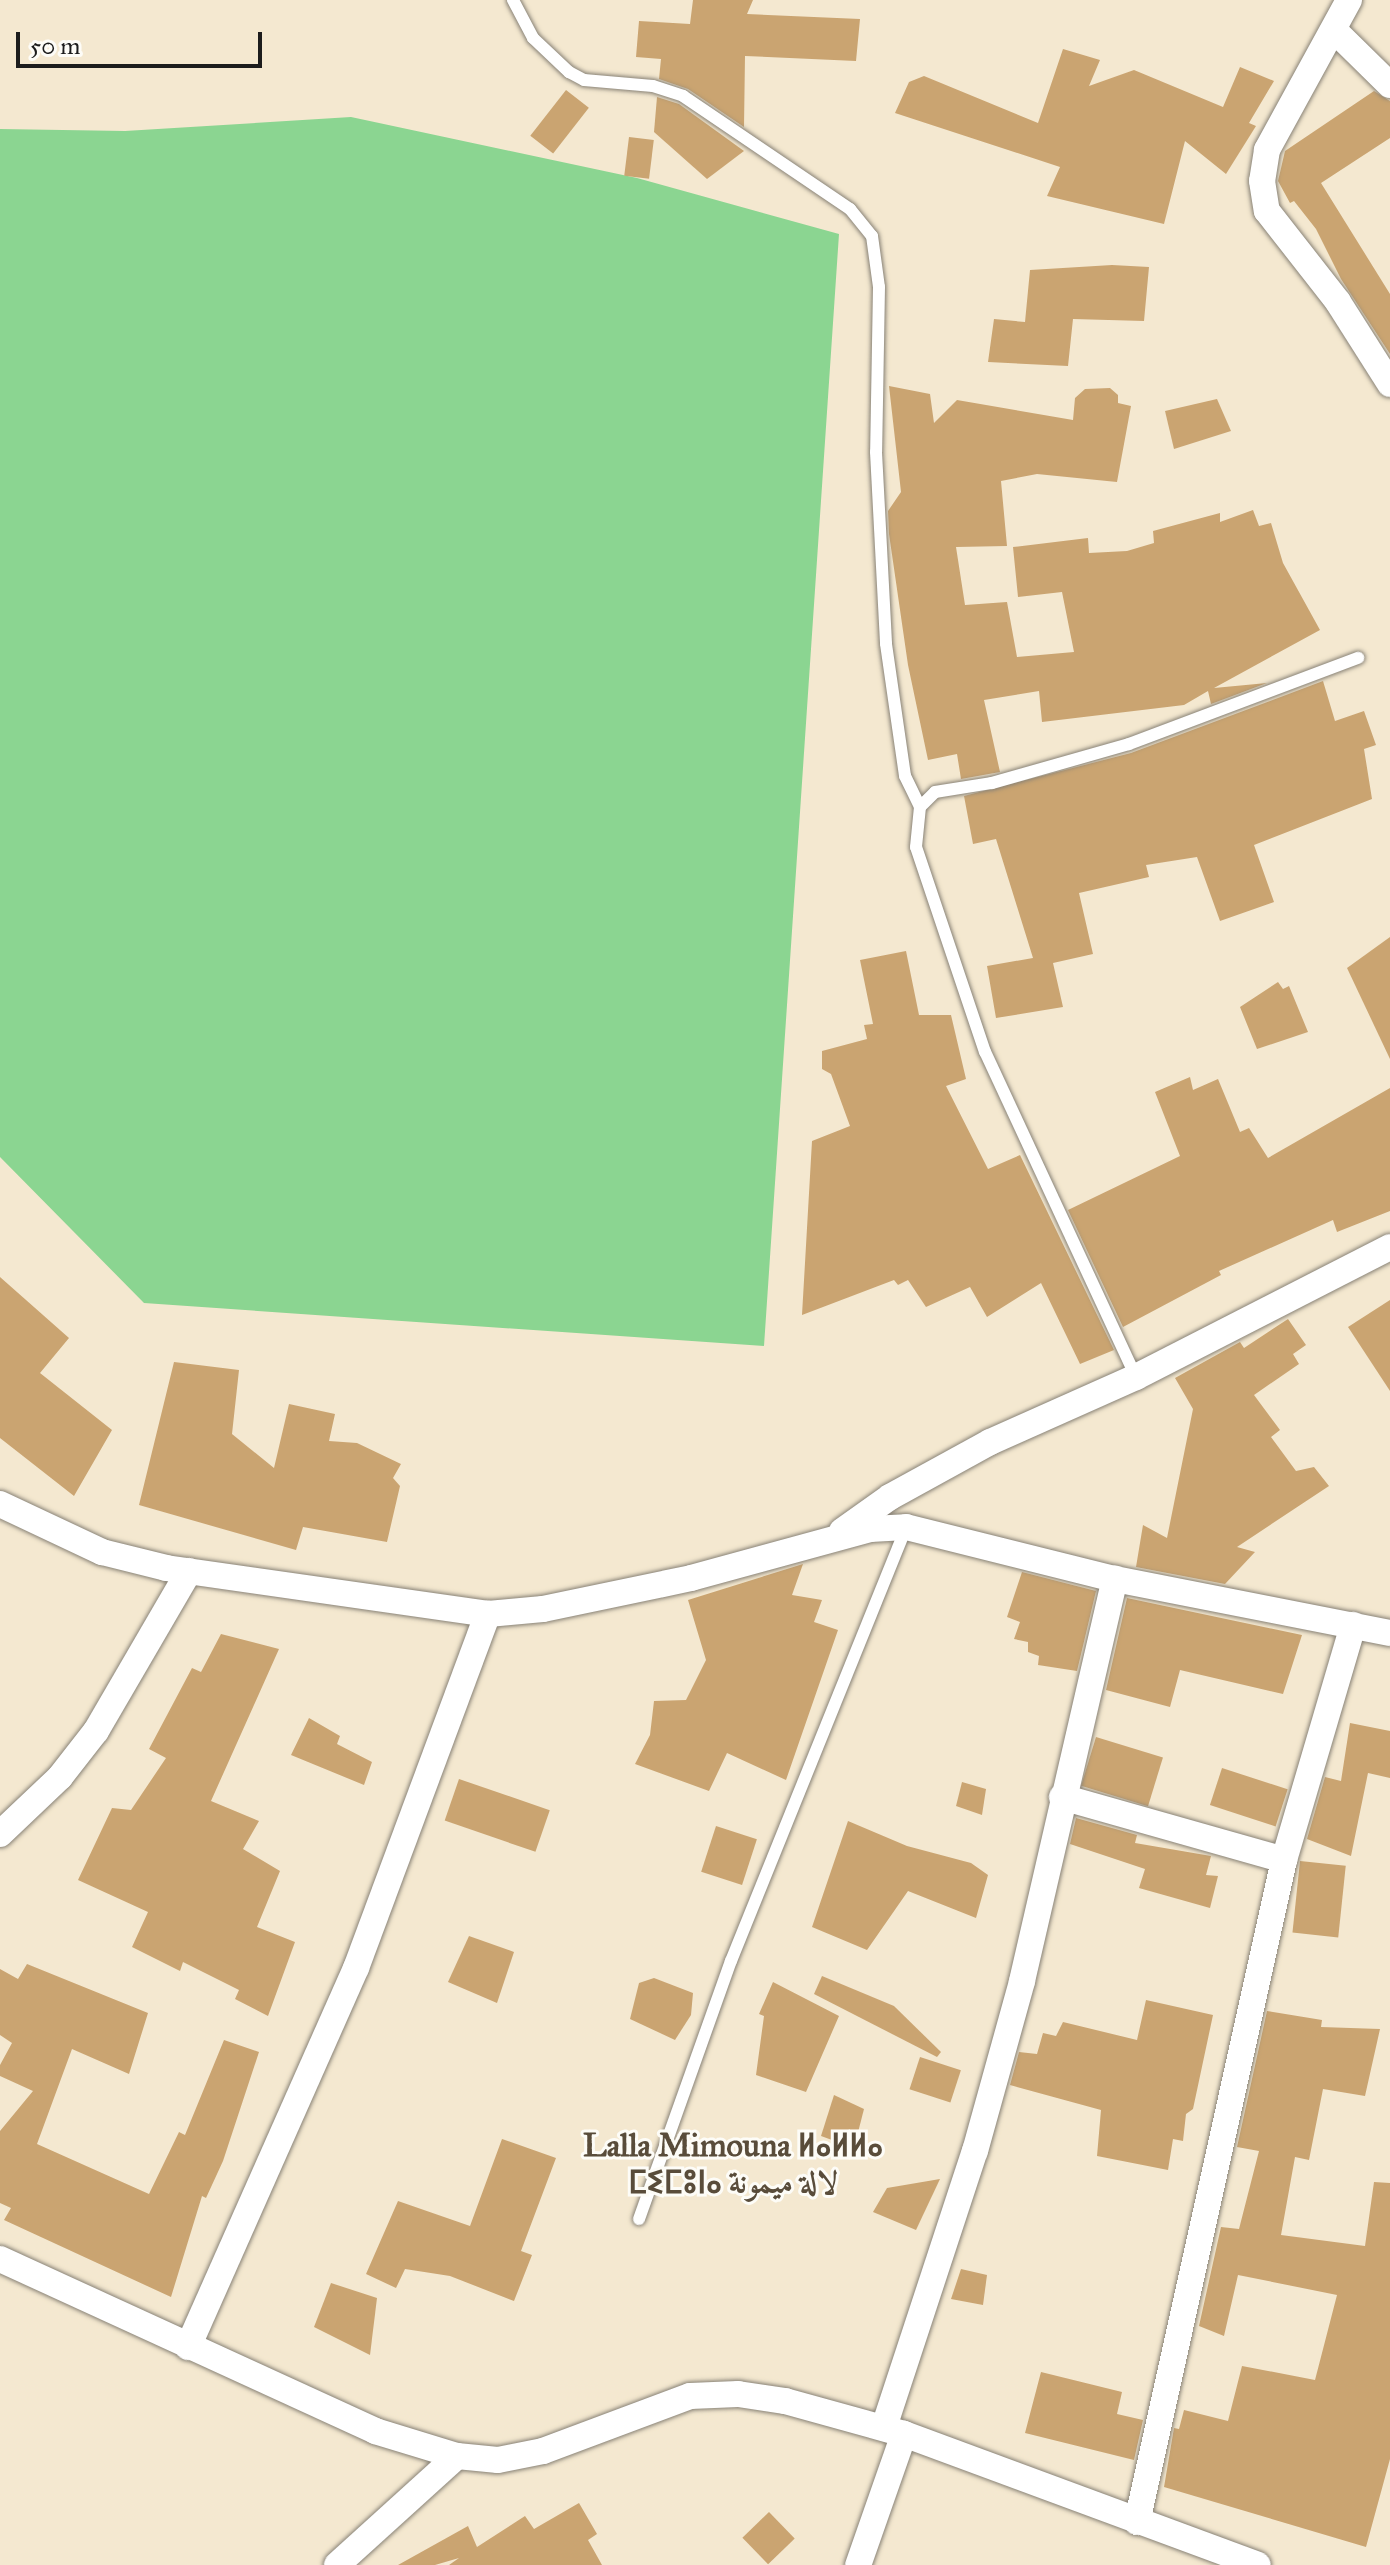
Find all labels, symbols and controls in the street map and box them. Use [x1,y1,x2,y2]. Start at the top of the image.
scale bar [20,16,266,66]
text: 50 m [30,31,80,61]
district label: Lalla Mimouna ⵍⴰⵍⵍⴰ ⵎⵉⵎⵓⵏⴰ لالة ميمونة [583,2128,883,2203]

